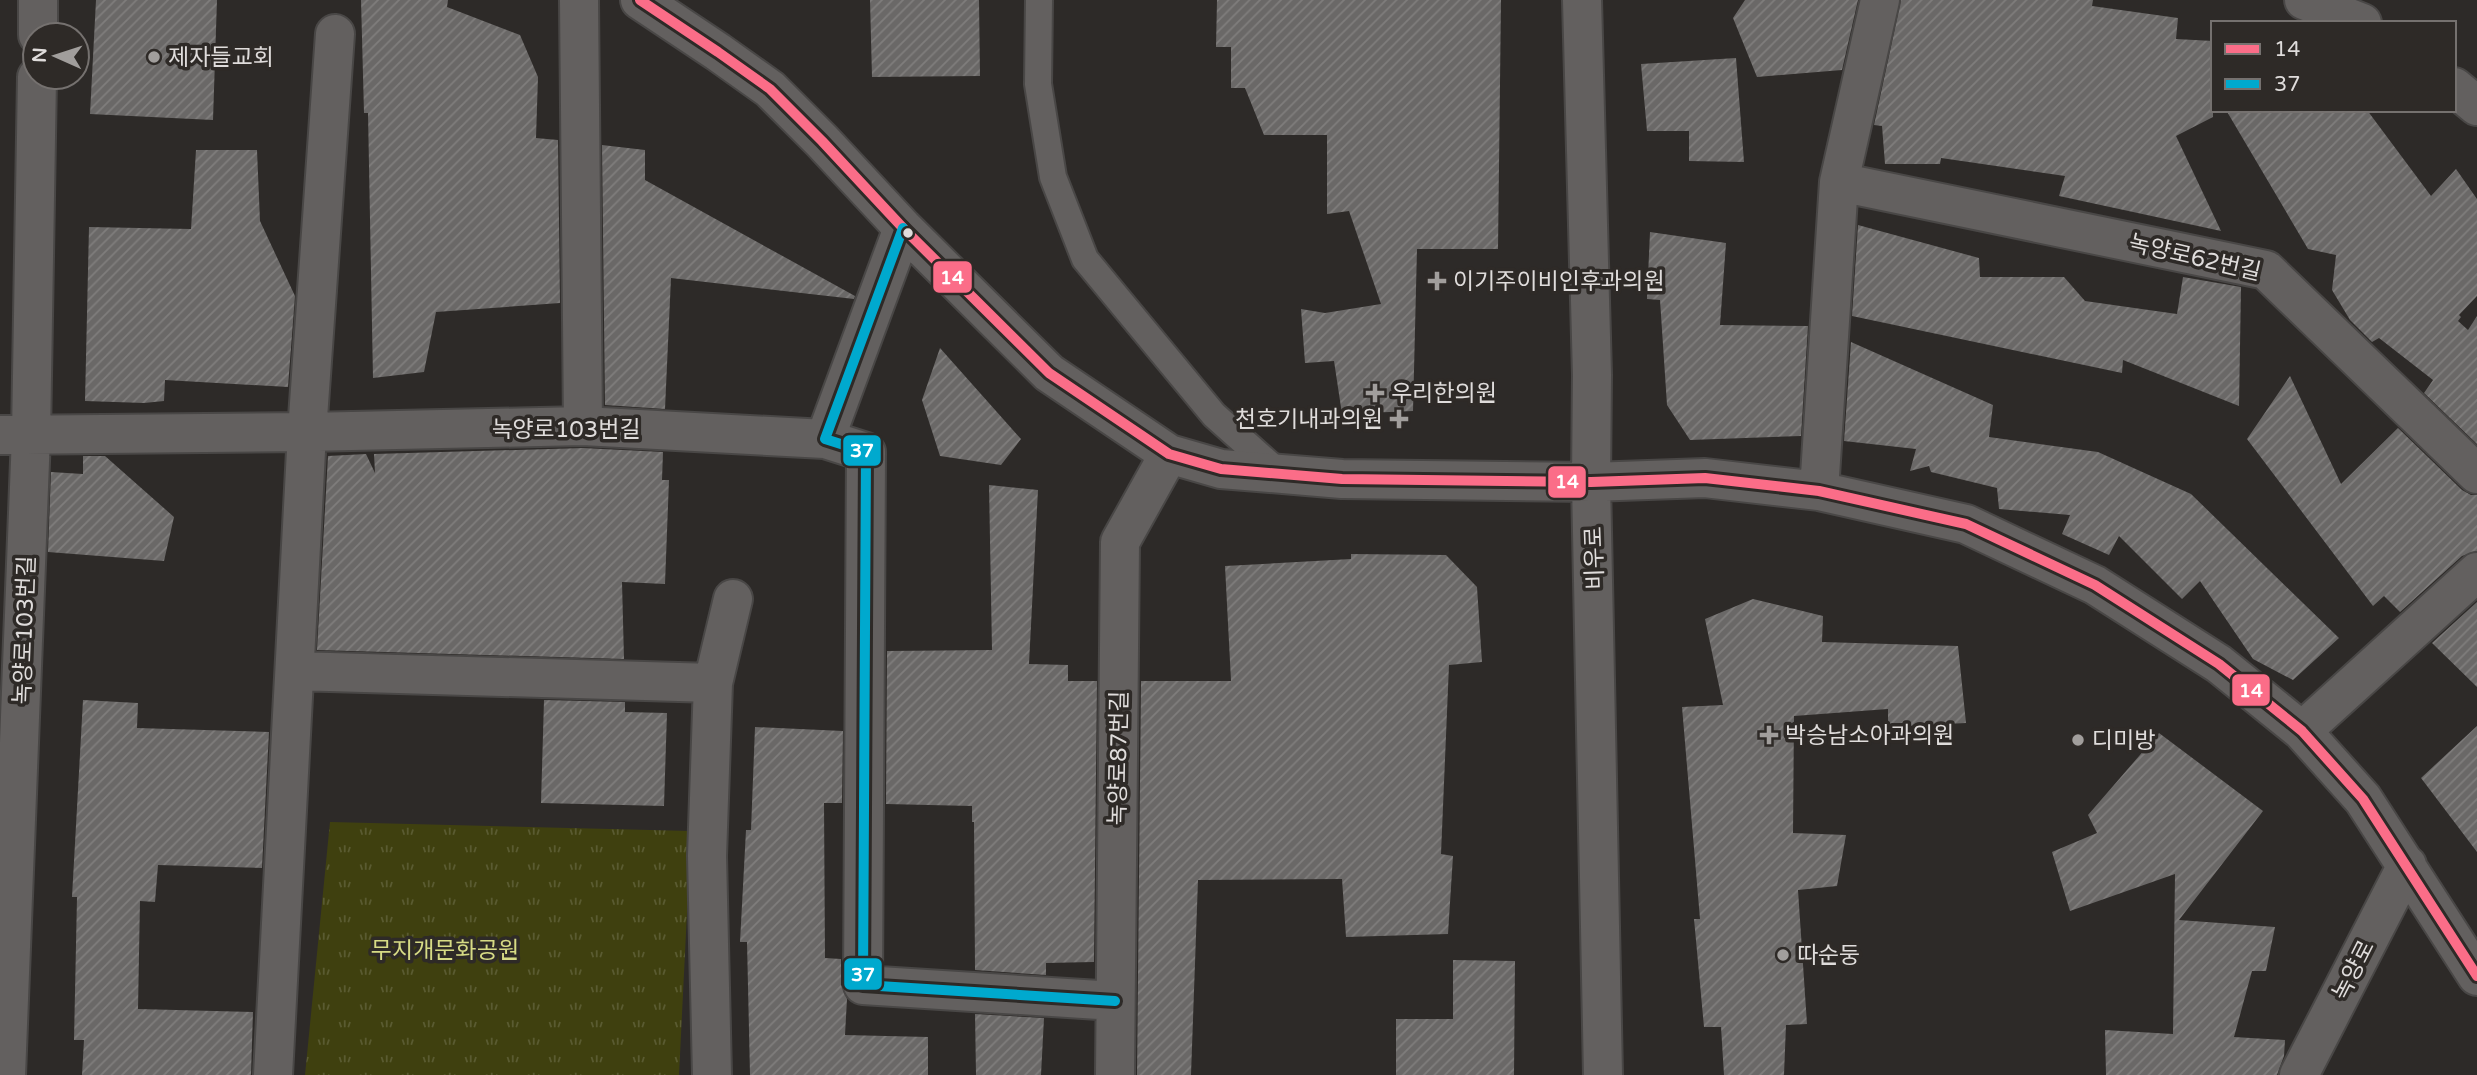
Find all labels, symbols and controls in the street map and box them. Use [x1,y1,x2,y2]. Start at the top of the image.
north arrow [21,21,91,91]
legend [2211,21,2456,112]
text: 14 [2274,37,2300,62]
place label: 제자들교회 [168,44,274,72]
text: N [29,47,51,63]
marker: 제자들교회 [146,49,162,65]
text: 37 [2274,72,2300,97]
unlabelled marker [901,226,915,240]
street label: 녹양로62번길 [2126,229,2264,287]
line badge: 14 [932,260,973,294]
text: 14 [940,267,964,289]
place label: 이기주이비인후과의원 [1453,268,1665,296]
marker: 이기주이비인후과의원 [1427,271,1447,291]
place label: 우리한의원 [1391,380,1497,408]
marker: 우리한의원 [1365,383,1385,403]
place label: 천호기내과의원 [1235,406,1383,434]
marker: 천호기내과의원 [1389,409,1409,429]
street label: 녹양로103번길 [491,416,641,444]
line badge: 37 [842,434,882,467]
text: 37 [850,440,874,462]
line badge: 14 [1547,465,1587,499]
text: 14 [1555,471,1579,493]
street label: 비우로 [1580,526,1610,590]
street label: 녹양로103번길 [8,555,42,705]
line badge: 14 [2231,673,2271,707]
text: 14 [2239,680,2263,702]
street label: 녹양로87번길 [1104,690,1134,826]
place label: 박승남소아과의원 [1785,722,1954,750]
marker: 박승남소아과의원 [1759,725,1779,745]
place label: 디미방 [2092,727,2155,755]
marker: 디미방 [2070,732,2086,748]
street label: 녹양로 [2327,936,2381,1005]
park label: 무지개문화공원 [371,937,519,965]
place label: 따순둥 [1797,942,1860,970]
marker: 따순둥 [1775,947,1791,963]
line badge: 37 [843,957,883,991]
text: 37 [851,964,875,986]

